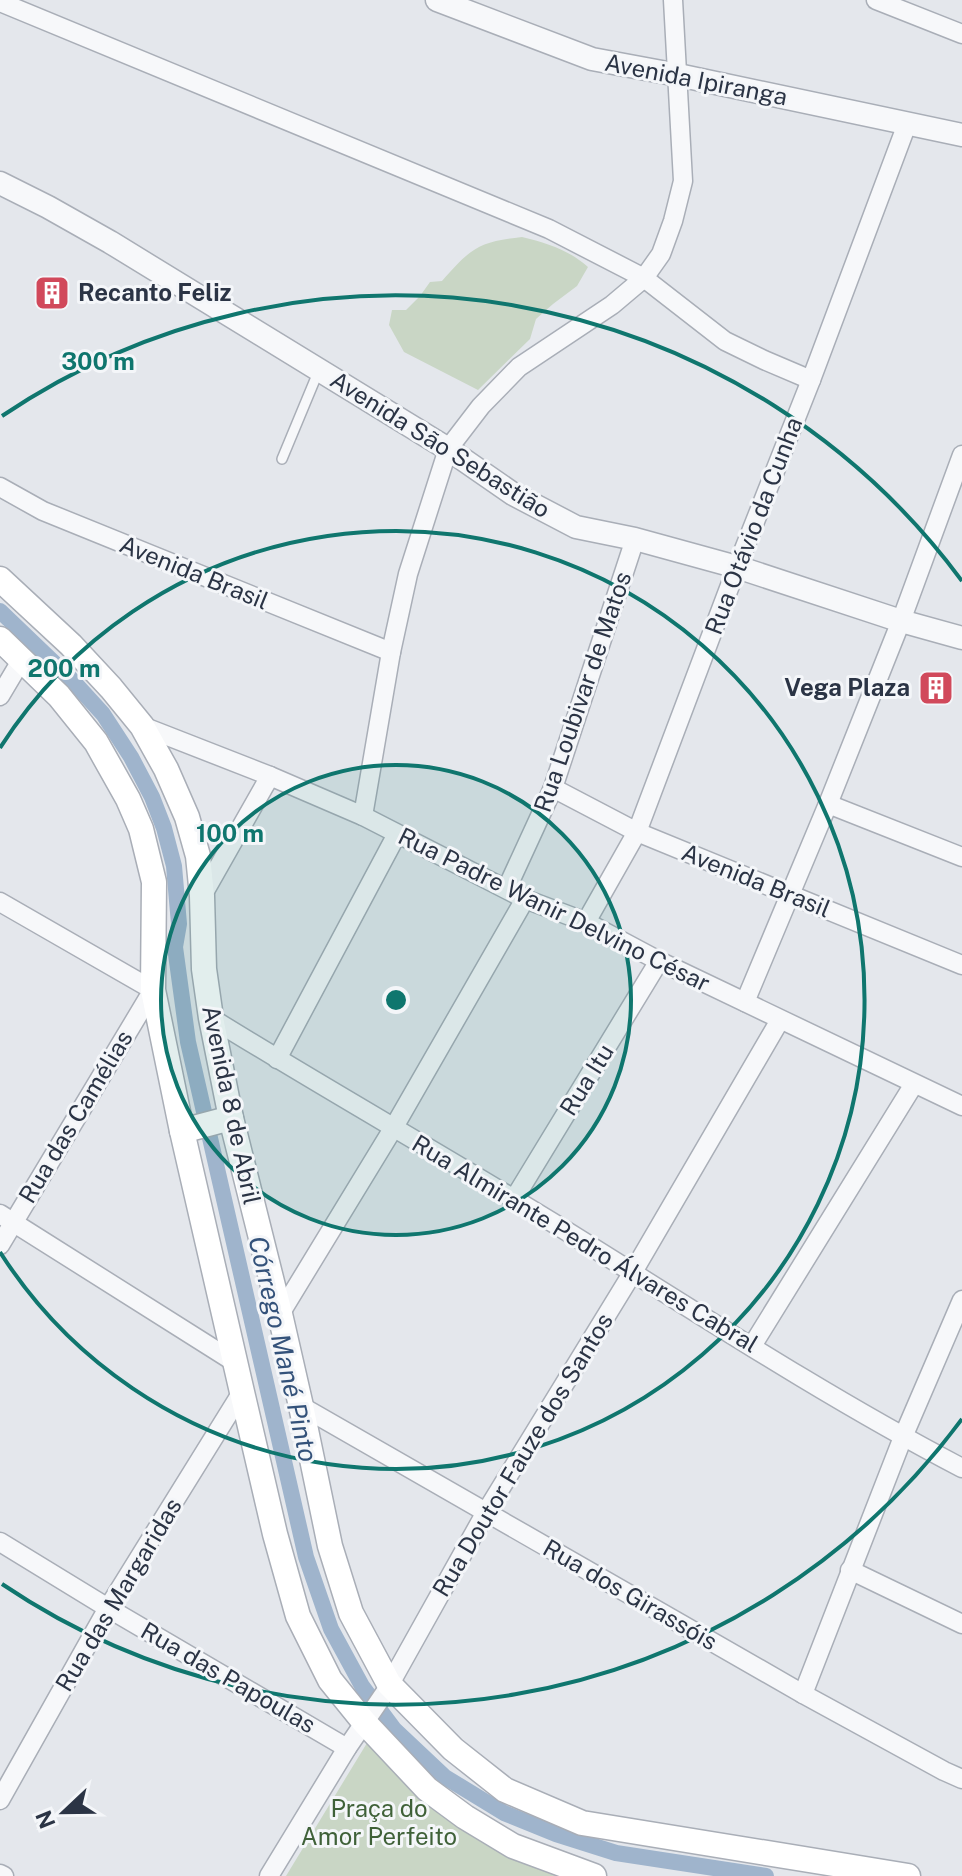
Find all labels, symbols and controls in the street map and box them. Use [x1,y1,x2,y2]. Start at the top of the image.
street label: Avenida Ipiranga [603,48,790,110]
building icon: Recanto Feliz [33,274,71,312]
place label: Recanto Feliz [78,278,232,306]
text: 300 m [61,347,135,375]
street label: Avenida São Sebastião [326,365,556,523]
street label: Rua Otávio da Cunha [699,413,807,638]
street label: Avenida Brasil [116,530,273,615]
street label: Rua Loubivar de Matos [528,568,636,816]
text: 200 m [27,654,101,682]
building icon: Vega Plaza [917,669,955,707]
place label: Vega Plaza [784,673,910,701]
text: 100 m [196,819,264,847]
street label: Rua Padre Wanir Delvino César [394,821,715,997]
street label: Avenida Brasil [678,838,835,923]
centre of rings [382,986,410,1014]
street label: Avenida 8 de Abril [197,1003,267,1207]
street label: Rua das Camélias [13,1025,138,1208]
street label: Rua Itu [553,1039,619,1120]
street label: Rua Almirante Pedro Álvares Cabral [408,1129,764,1358]
water label: Córrego Mané Pinto [242,1233,325,1465]
street label: Rua Doutor Fauze dos Santos [426,1308,618,1601]
street label: Rua das Margaridas [49,1493,187,1696]
street label: Rua dos Girassóis [539,1533,722,1655]
street label: Rua das Papoulas [136,1616,321,1738]
north arrow [24,1772,104,1852]
park label: Praça do Amor Perfeito [301,1794,457,1850]
text: N [30,1807,61,1832]

